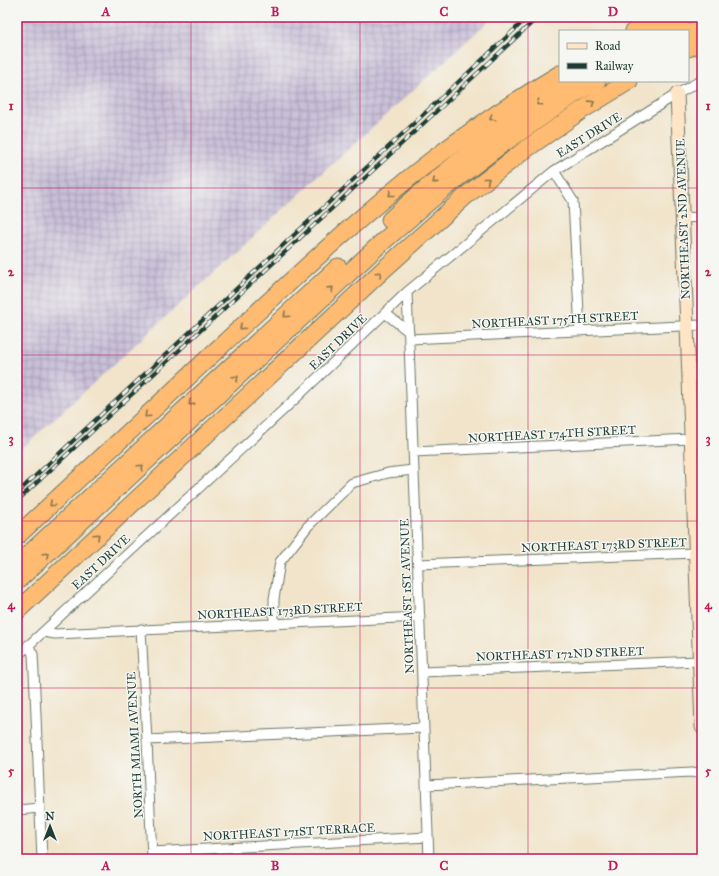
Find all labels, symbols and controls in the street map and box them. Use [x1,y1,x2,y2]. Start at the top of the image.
text: A [101,4,111,20]
text: B [271,4,280,20]
text: C [440,4,449,20]
text: D [608,4,618,20]
legend [559,30,689,82]
text: Road [595,39,621,53]
text: Railway [595,59,634,73]
text: 1 [8,98,14,114]
one-way arrow [536,98,543,106]
text: 1 [705,98,711,114]
one-way arrow [588,101,595,108]
street label: EAST DRIVE [554,109,625,161]
one-way arrow [489,113,496,121]
street label: NORTHEAST 2ND AVENUE [673,138,693,300]
one-way arrow [432,176,439,183]
one-way arrow [483,177,490,184]
one-way arrow [389,189,396,196]
text: 2 [8,264,15,280]
text: 2 [705,264,712,280]
one-way arrow [374,271,382,279]
one-way arrow [326,286,334,294]
street label: NORTHEAST 175TH STREET [471,309,639,331]
one-way arrow [283,310,291,317]
street label: EAST DRIVE [306,311,370,373]
one-way arrow [239,322,247,330]
one-way arrow [232,376,239,383]
one-way arrow [188,398,196,406]
one-way arrow [144,411,152,418]
street label: NORTHEAST 174TH STREET [468,423,636,445]
text: 3 [8,431,14,447]
text: 3 [705,431,711,447]
one-way arrow [136,464,144,471]
one-way arrow [49,499,57,507]
street label: NORTHEAST 1ST AVENUE [397,518,417,674]
street label: EAST DRIVE [69,531,133,592]
one-way arrow [92,533,100,541]
street label: NORTHEAST 173RD STREET [521,535,687,555]
one-way arrow [41,552,49,560]
text: 4 [7,597,15,613]
text: 4 [704,597,712,613]
street label: NORTHEAST 173RD STREET [197,600,363,622]
street label: NORTHEAST 172ND STREET [475,644,645,664]
street label: NORTH MIAMI AVENUE [124,671,146,819]
text: 5 [8,763,15,779]
text: 5 [705,763,712,779]
north arrow [30,806,70,846]
text: N [45,810,55,823]
street label: NORTHEAST 171ST TERRACE [203,820,376,843]
text: A [101,858,111,874]
text: B [271,858,280,874]
text: C [440,858,449,874]
text: D [608,858,618,874]

